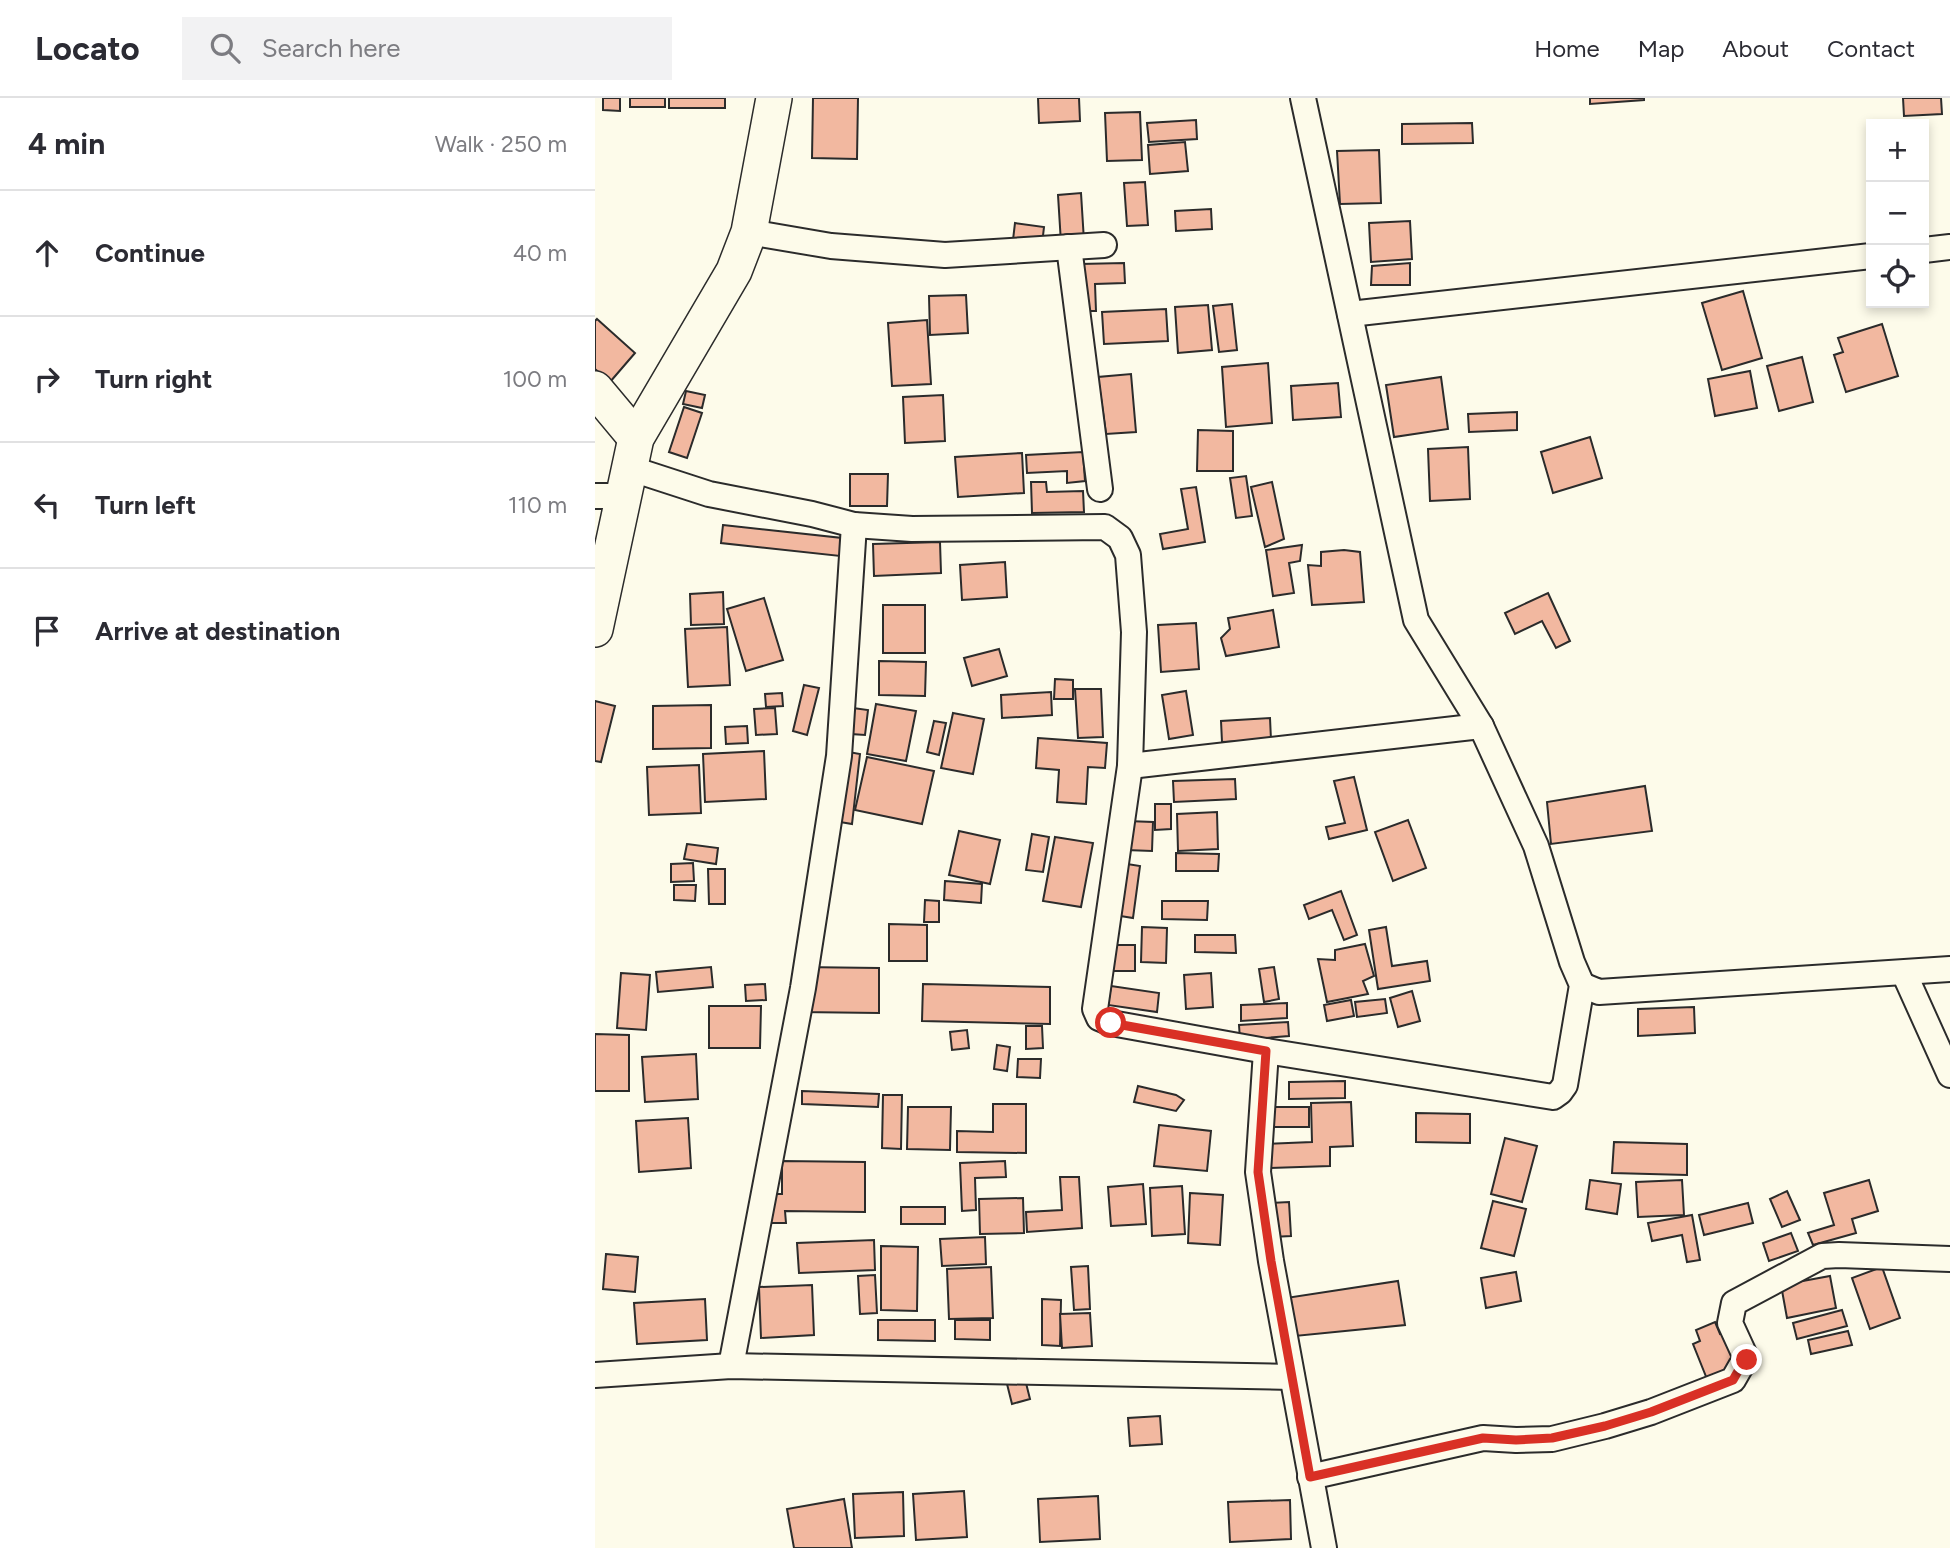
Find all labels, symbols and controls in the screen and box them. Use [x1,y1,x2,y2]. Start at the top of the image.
search box [182,17,672,80]
text: Locato [35,29,140,68]
icon: search [206,29,244,67]
text: Search here [262,32,401,64]
text: Home [1534,34,1600,63]
text: Map [1638,34,1684,63]
text: About [1722,34,1789,63]
text: Contact [1827,34,1915,63]
map controls [1866,119,1929,308]
button: + [1866,119,1929,182]
text: 4 min [28,125,105,162]
text: Walk · 250 m [435,130,567,158]
button: − [1866,182,1929,245]
icon: ahead [28,234,66,272]
text: Continue [95,237,205,269]
text: 40 m [513,239,567,267]
button: locate [1866,245,1929,308]
icon: right [28,360,66,398]
text: Turn right [95,363,212,395]
text: 100 m [503,365,567,393]
icon: left [28,486,66,524]
text: Turn left [95,489,196,521]
text: 110 m [508,491,567,519]
icon: arrive [28,612,66,650]
text: Arrive at destination [95,615,340,647]
route start [1095,1007,1126,1038]
route end [1731,1344,1762,1375]

